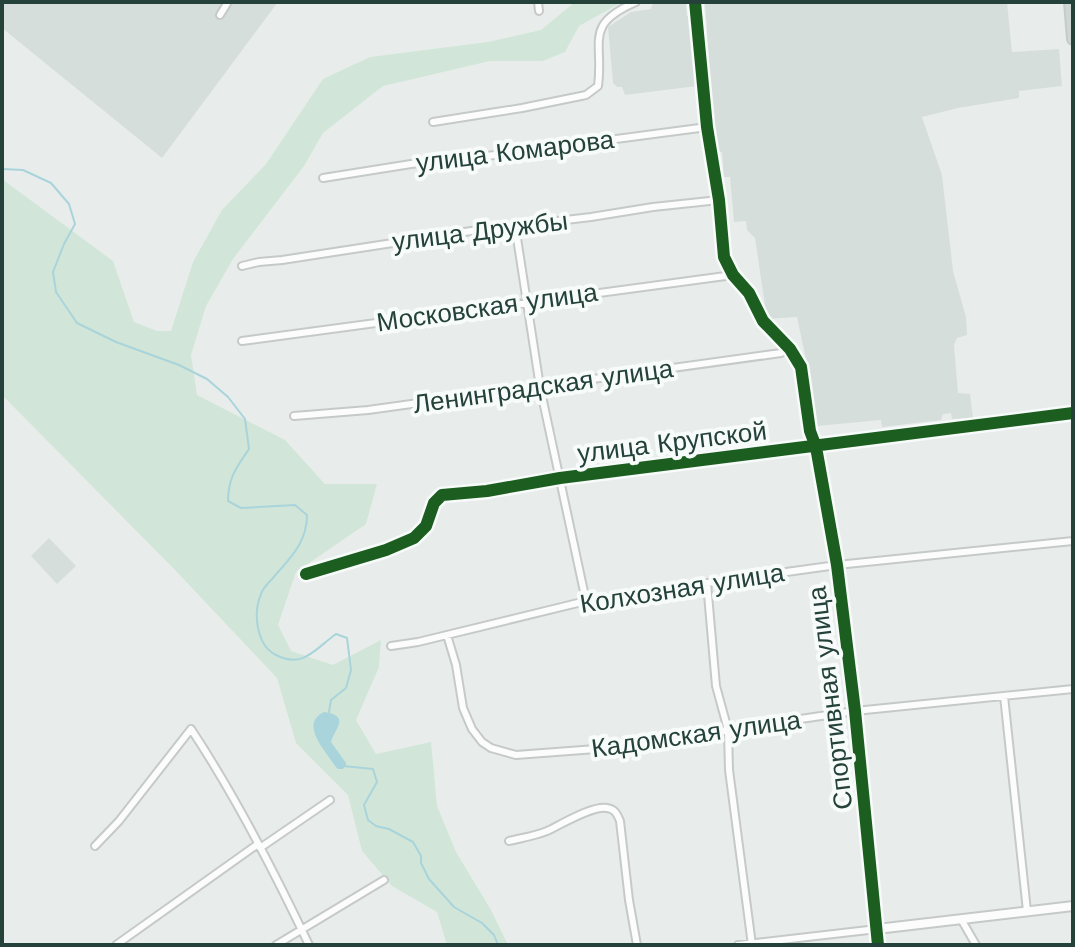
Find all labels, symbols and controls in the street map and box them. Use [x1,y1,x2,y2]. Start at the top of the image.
street label: улица Комарова [414,124,616,178]
street label: улица Дружбы [390,205,570,257]
street label: Московская улица [375,277,600,337]
street label: Ленинградская улица [411,353,675,419]
street label: улица Крупской [576,416,768,468]
street label: Колхозная улица [578,557,787,619]
street label: Спортивная улица [801,584,859,811]
street label: Кадомская улица [589,704,803,764]

